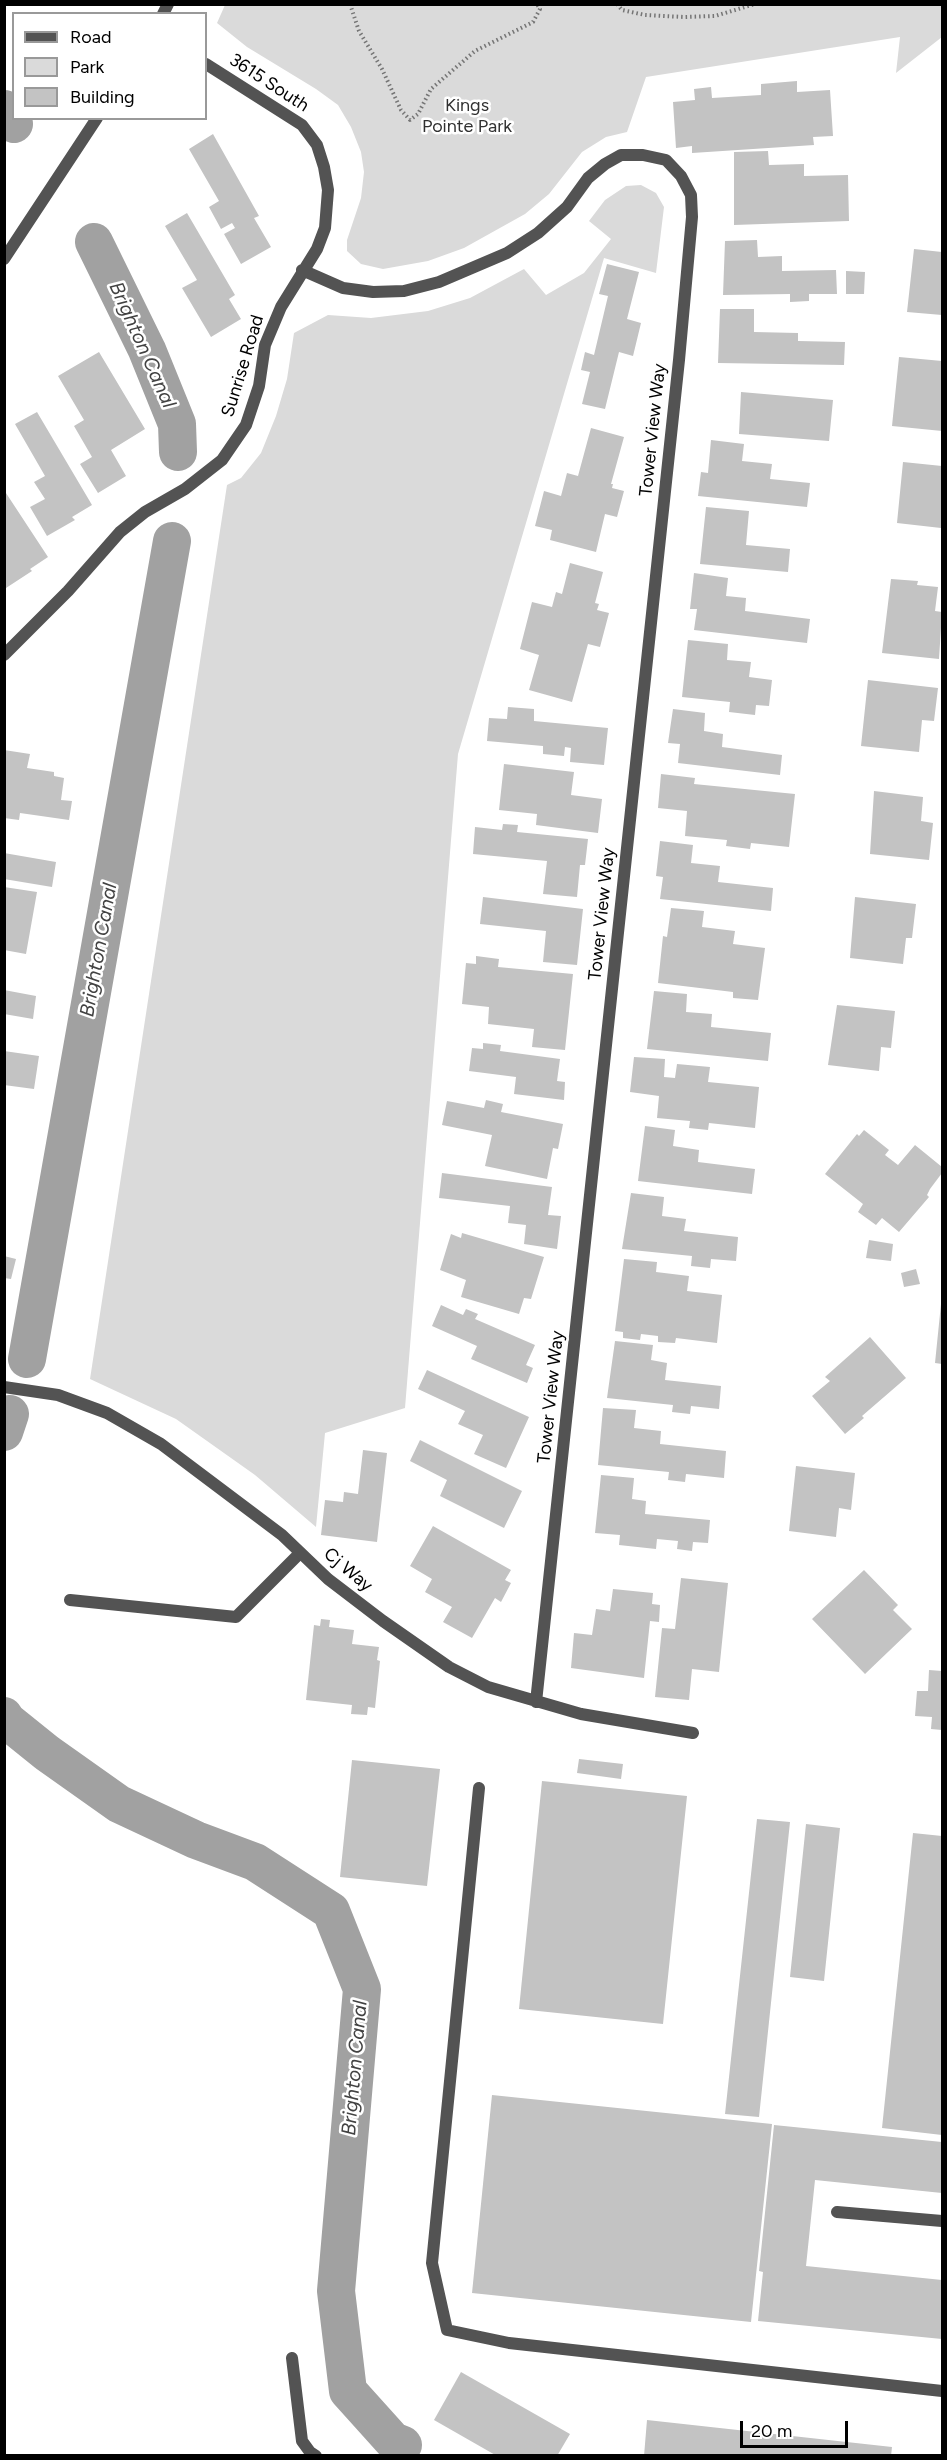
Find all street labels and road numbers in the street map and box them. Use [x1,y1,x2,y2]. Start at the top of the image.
street label: 3615 South [225,49,313,117]
street label: Sunrise Road [217,312,269,420]
street label: Tower View Way [635,363,671,497]
street label: Tower View Way [584,847,620,981]
street label: Tower View Way [533,1330,569,1464]
street label: Cj Way [319,1543,377,1597]

